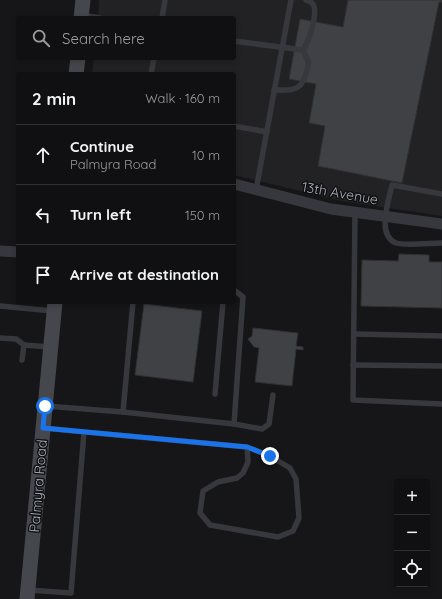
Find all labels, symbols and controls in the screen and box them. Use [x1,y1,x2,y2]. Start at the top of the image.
search box [16,16,236,60]
icon: search [30,27,52,49]
text: Search here [62,29,145,48]
text: 2 min [32,88,76,109]
text: Walk · 160 m [145,90,220,106]
text: Continue [70,137,134,156]
icon: ahead [32,144,54,166]
text: 10 m [192,147,220,163]
text: Palmyra Road [70,156,156,172]
street label: 13th Avenue [301,177,380,209]
icon: left [32,204,54,226]
text: Turn left [70,205,132,224]
text: 150 m [185,207,220,223]
icon: arrive [32,264,54,286]
text: Arrive at destination [70,265,219,284]
route start [36,397,54,415]
street label: Palmyra Road [25,439,51,533]
route end [261,447,279,465]
map controls [394,479,430,587]
button: + [394,479,430,515]
button: − [394,515,430,551]
button: locate [394,551,430,587]

